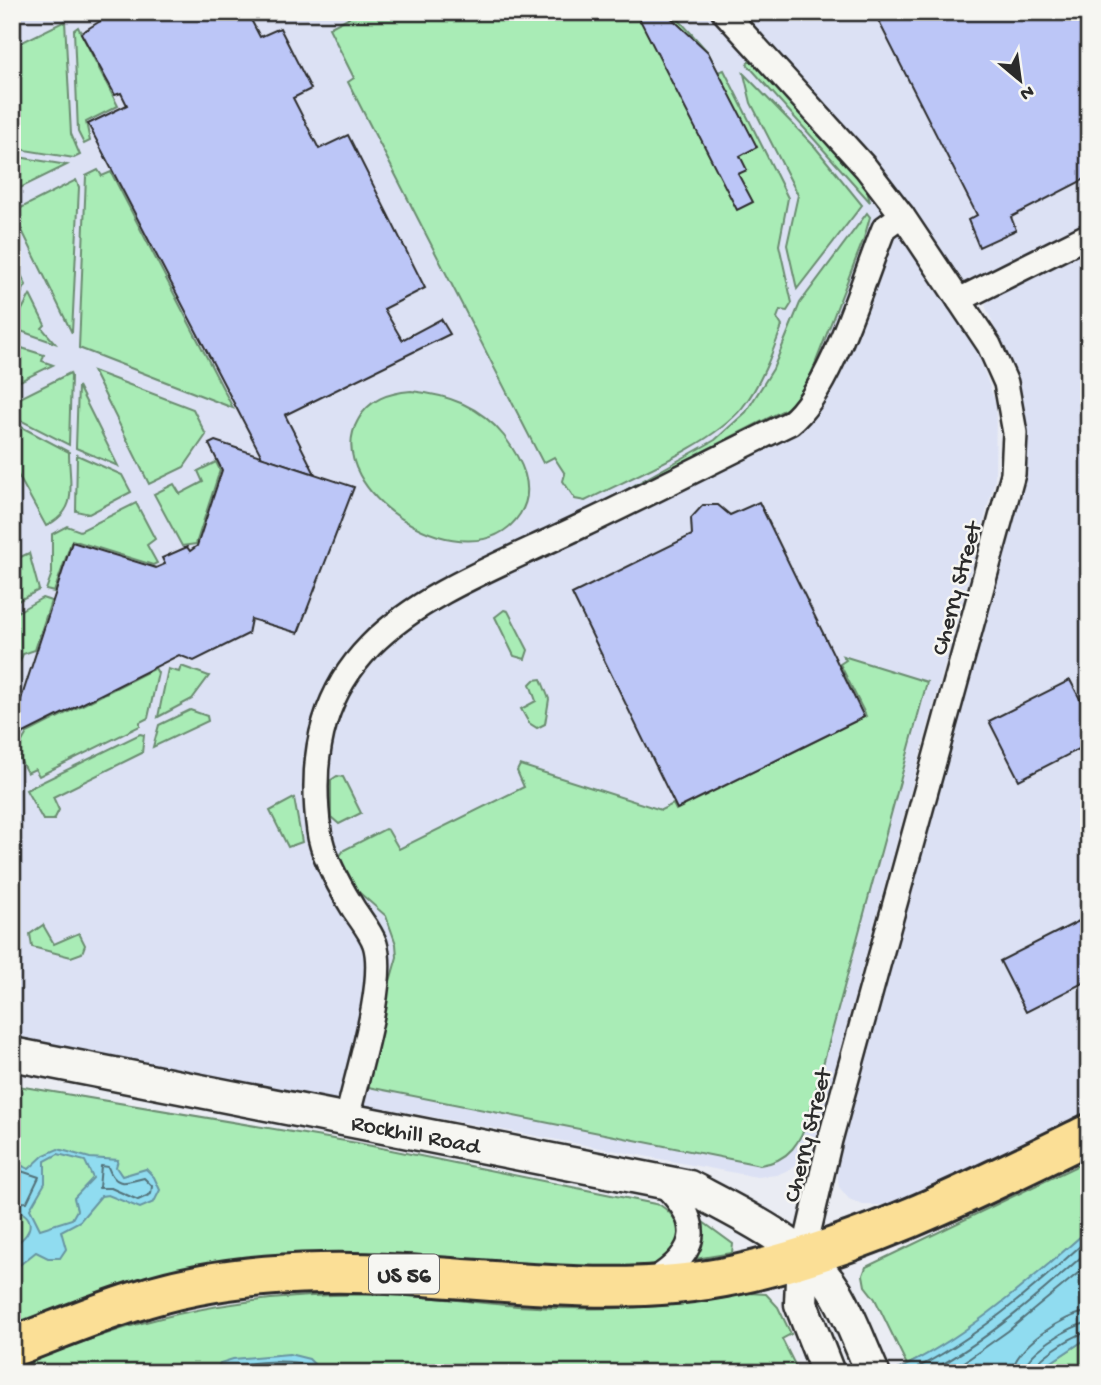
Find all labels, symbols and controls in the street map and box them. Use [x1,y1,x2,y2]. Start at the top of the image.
north arrow [986,46,1056,116]
text: N [1016,79,1038,105]
street label: Cherry Street [927,517,991,659]
street label: Cherry Street [779,1064,841,1206]
street label: Rockhill Road [348,1110,484,1164]
road number: US 56 [369,1254,439,1294]

